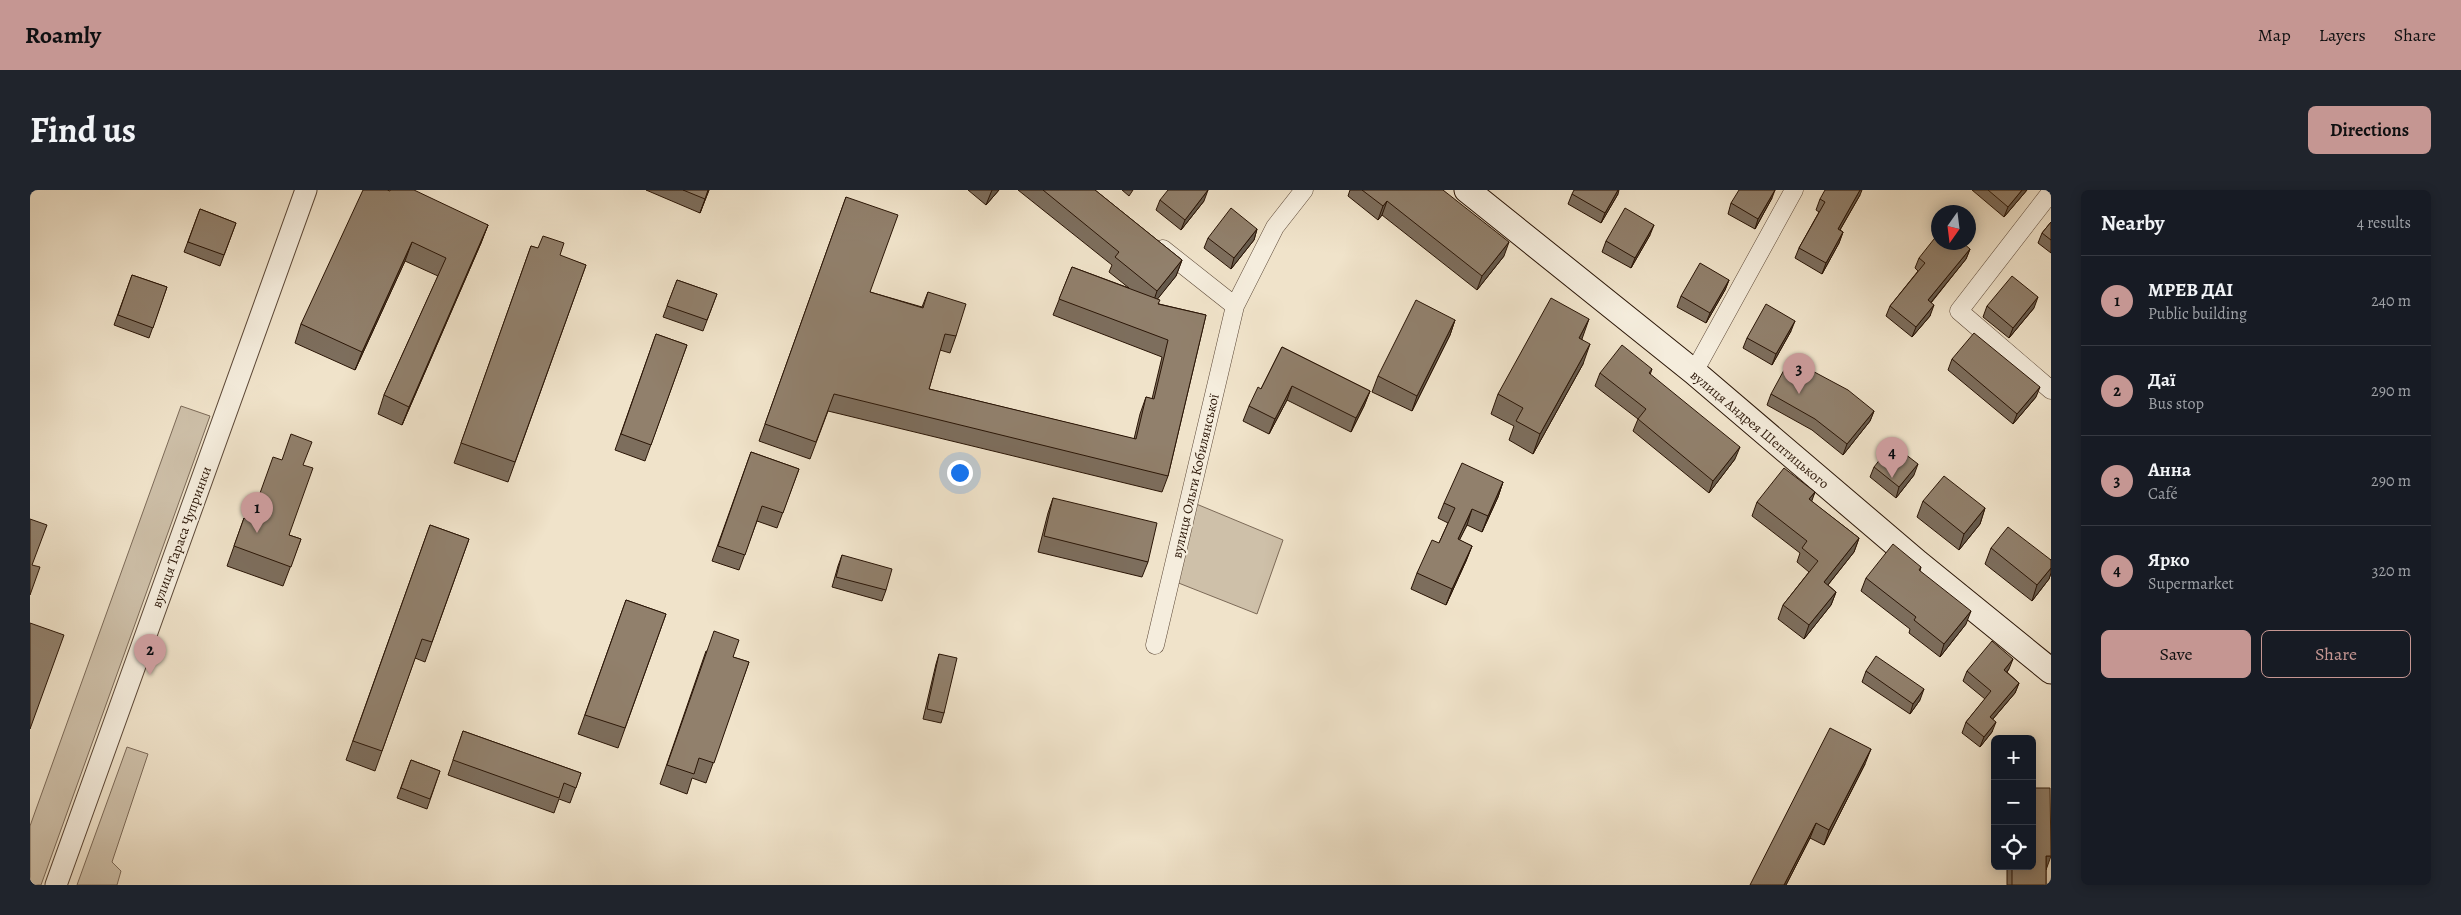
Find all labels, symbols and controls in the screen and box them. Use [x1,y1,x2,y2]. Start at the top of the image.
text: Roamly [25,19,101,51]
text: Map [2258,23,2291,47]
text: Layers [2319,23,2366,47]
text: Share [2394,23,2436,47]
text: Find us [30,106,136,154]
button: Directions [2308,106,2431,154]
north arrow [1931,205,1976,250]
text: Nearby [2101,209,2164,237]
text: 4 results [2357,212,2411,234]
text: МРЕВ ДАІ [2148,277,2233,303]
text: 1 [2114,290,2120,312]
text: 240 m [2371,290,2411,312]
text: Public building [2148,303,2247,325]
pin: 3 [1783,353,1815,394]
street label: вулиця Андрея Шептицького [1686,366,1833,493]
text: Даї [2148,367,2176,393]
text: 2 [2113,380,2121,402]
text: 290 m [2371,380,2411,402]
street label: вулиця Ольги Кобилянської [1167,392,1224,560]
text: Bus stop [2148,393,2204,415]
pin: 4 [1876,437,1908,478]
text: Анна [2148,457,2191,483]
your location [947,460,973,486]
street label: вулиця Тараса Чупринки [147,464,216,611]
text: 3 [2114,470,2120,492]
text: 290 m [2371,470,2411,492]
text: Café [2148,483,2178,505]
pin: 1 [241,492,273,533]
text: Ярко [2148,547,2190,573]
text: 4 [2113,560,2121,582]
text: 320 m [2372,560,2411,582]
text: Supermarket [2148,573,2234,595]
button: Save [2101,630,2251,678]
button: Share [2261,630,2411,678]
pin: 2 [134,634,166,675]
map controls [1991,735,2036,870]
button: + [1991,735,2036,780]
button: − [1991,780,2036,825]
button: locate [1991,825,2036,870]

